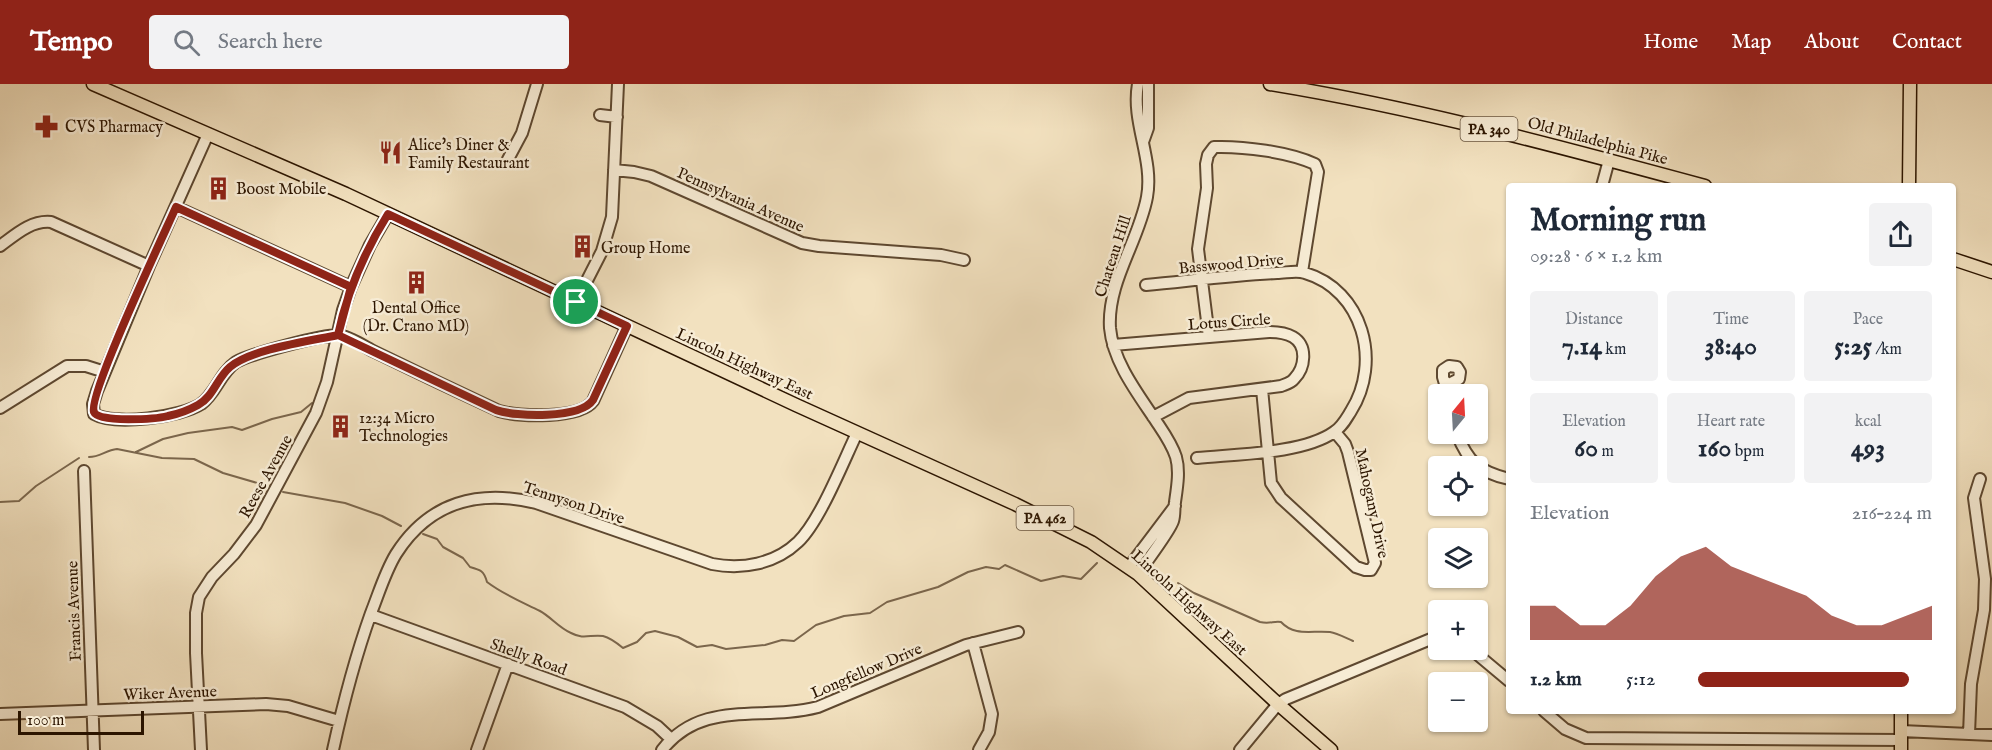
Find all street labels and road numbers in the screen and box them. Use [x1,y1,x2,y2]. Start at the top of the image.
street label: Old Philadelphia Pike [1525,114,1670,170]
road number: PA 340 [1460,117,1518,141]
street label: Pennsylvania Avenue [674,164,807,238]
street label: Chateau Hill [1091,212,1137,300]
street label: Basswood Drive [1178,250,1285,280]
street label: Lotus Circle [1187,310,1271,336]
street label: Lincoln Highway East [673,324,816,406]
street label: Reese Avenue [236,432,298,522]
street label: Mahogany Drive [1350,447,1392,560]
street label: Tennyson Drive [520,478,627,530]
road number: PA 462 [1016,506,1074,530]
street label: Lincoln Highway East [1127,546,1251,661]
street label: Francis Avenue [63,560,87,661]
street label: Shelly Road [487,635,570,681]
street label: Longfellow Drive [808,639,925,704]
street label: Wiker Avenue [123,682,217,706]

